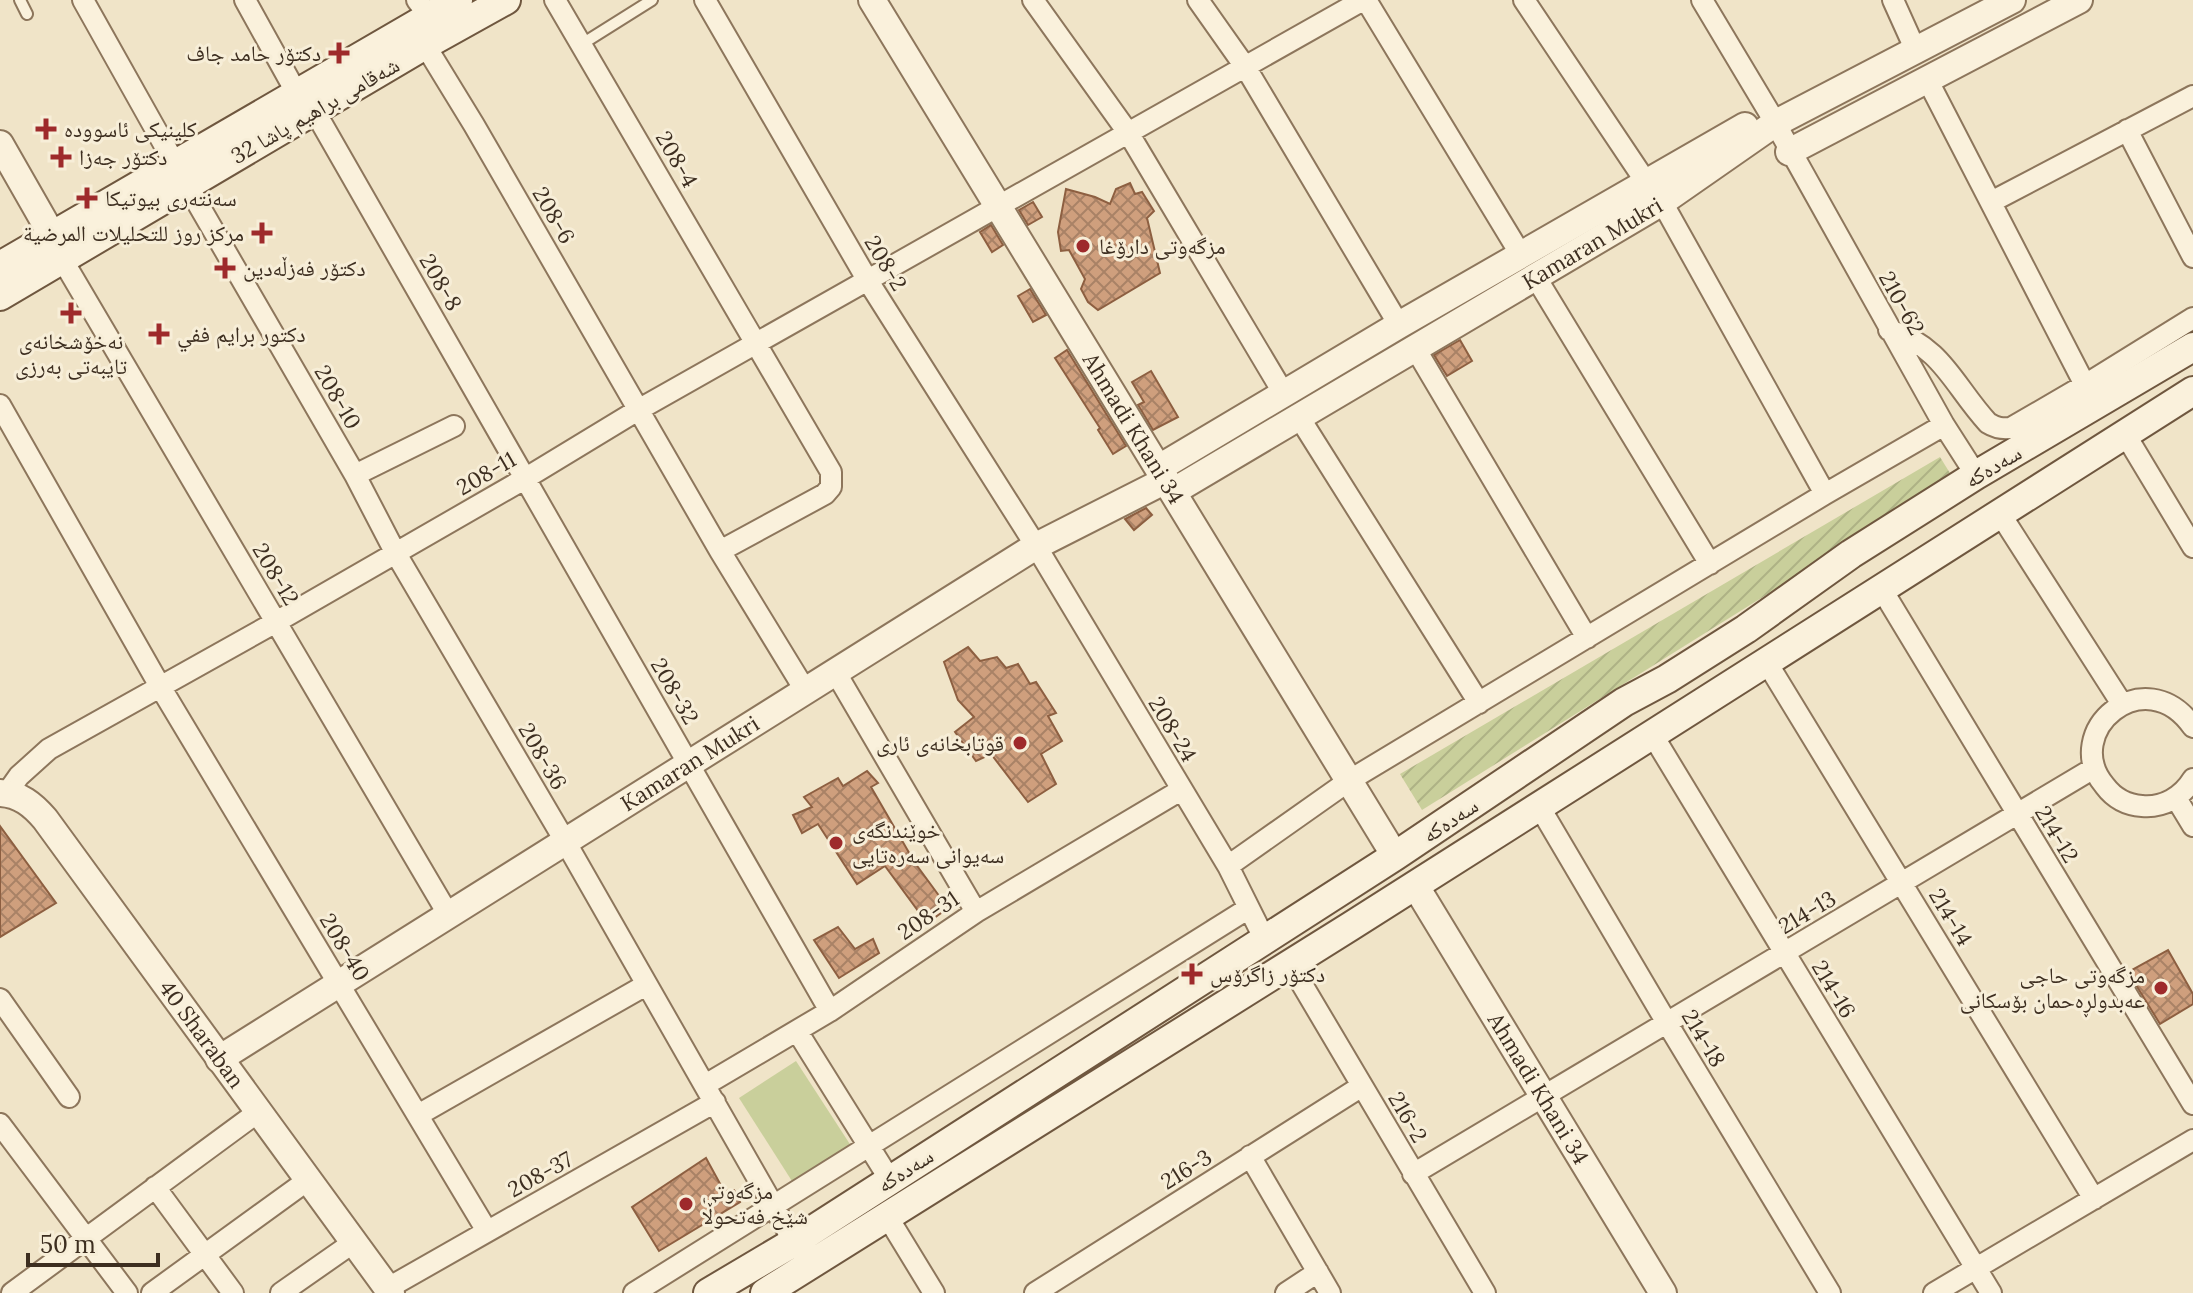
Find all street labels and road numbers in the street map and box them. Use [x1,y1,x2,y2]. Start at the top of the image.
street label: شەقامی براهیم پاشا 32 [226,50,405,170]
street label: 208-4 [650,126,704,192]
street label: 208-6 [527,181,581,249]
street label: Kamaran Mukri [1517,191,1667,296]
street label: 208-2 [859,230,913,296]
street label: 208-8 [414,249,468,315]
street label: 210-62 [1873,266,1931,340]
street label: Ahmadi Khani 34 [1076,347,1191,509]
street label: 208-10 [308,360,368,434]
street label: سەدەکە [1959,438,2027,494]
street label: 208-11 [451,445,521,501]
street label: 208-12 [247,538,305,610]
street label: 208-32 [645,653,705,729]
street label: 208-24 [1143,691,1203,767]
street label: Kamaran Mukri [615,709,764,817]
street label: 208-36 [513,717,573,795]
street label: سەدەکە [1417,791,1483,849]
street label: 214-12 [2029,800,2085,868]
street label: 214-14 [1923,883,1979,951]
street label: 208-31 [892,884,964,946]
street label: 214-13 [1773,884,1841,940]
street label: 208-40 [314,908,376,986]
street label: 214-16 [1806,955,1862,1023]
street label: 40 Sharaban [153,975,251,1094]
street label: 214-18 [1676,1004,1732,1072]
street label: Ahmadi Khani 34 [1481,1007,1595,1169]
street label: 216-2 [1382,1086,1434,1148]
street label: سەدەکە [872,1141,938,1199]
street label: 216-3 [1155,1143,1217,1195]
street label: 208-37 [503,1145,577,1203]

